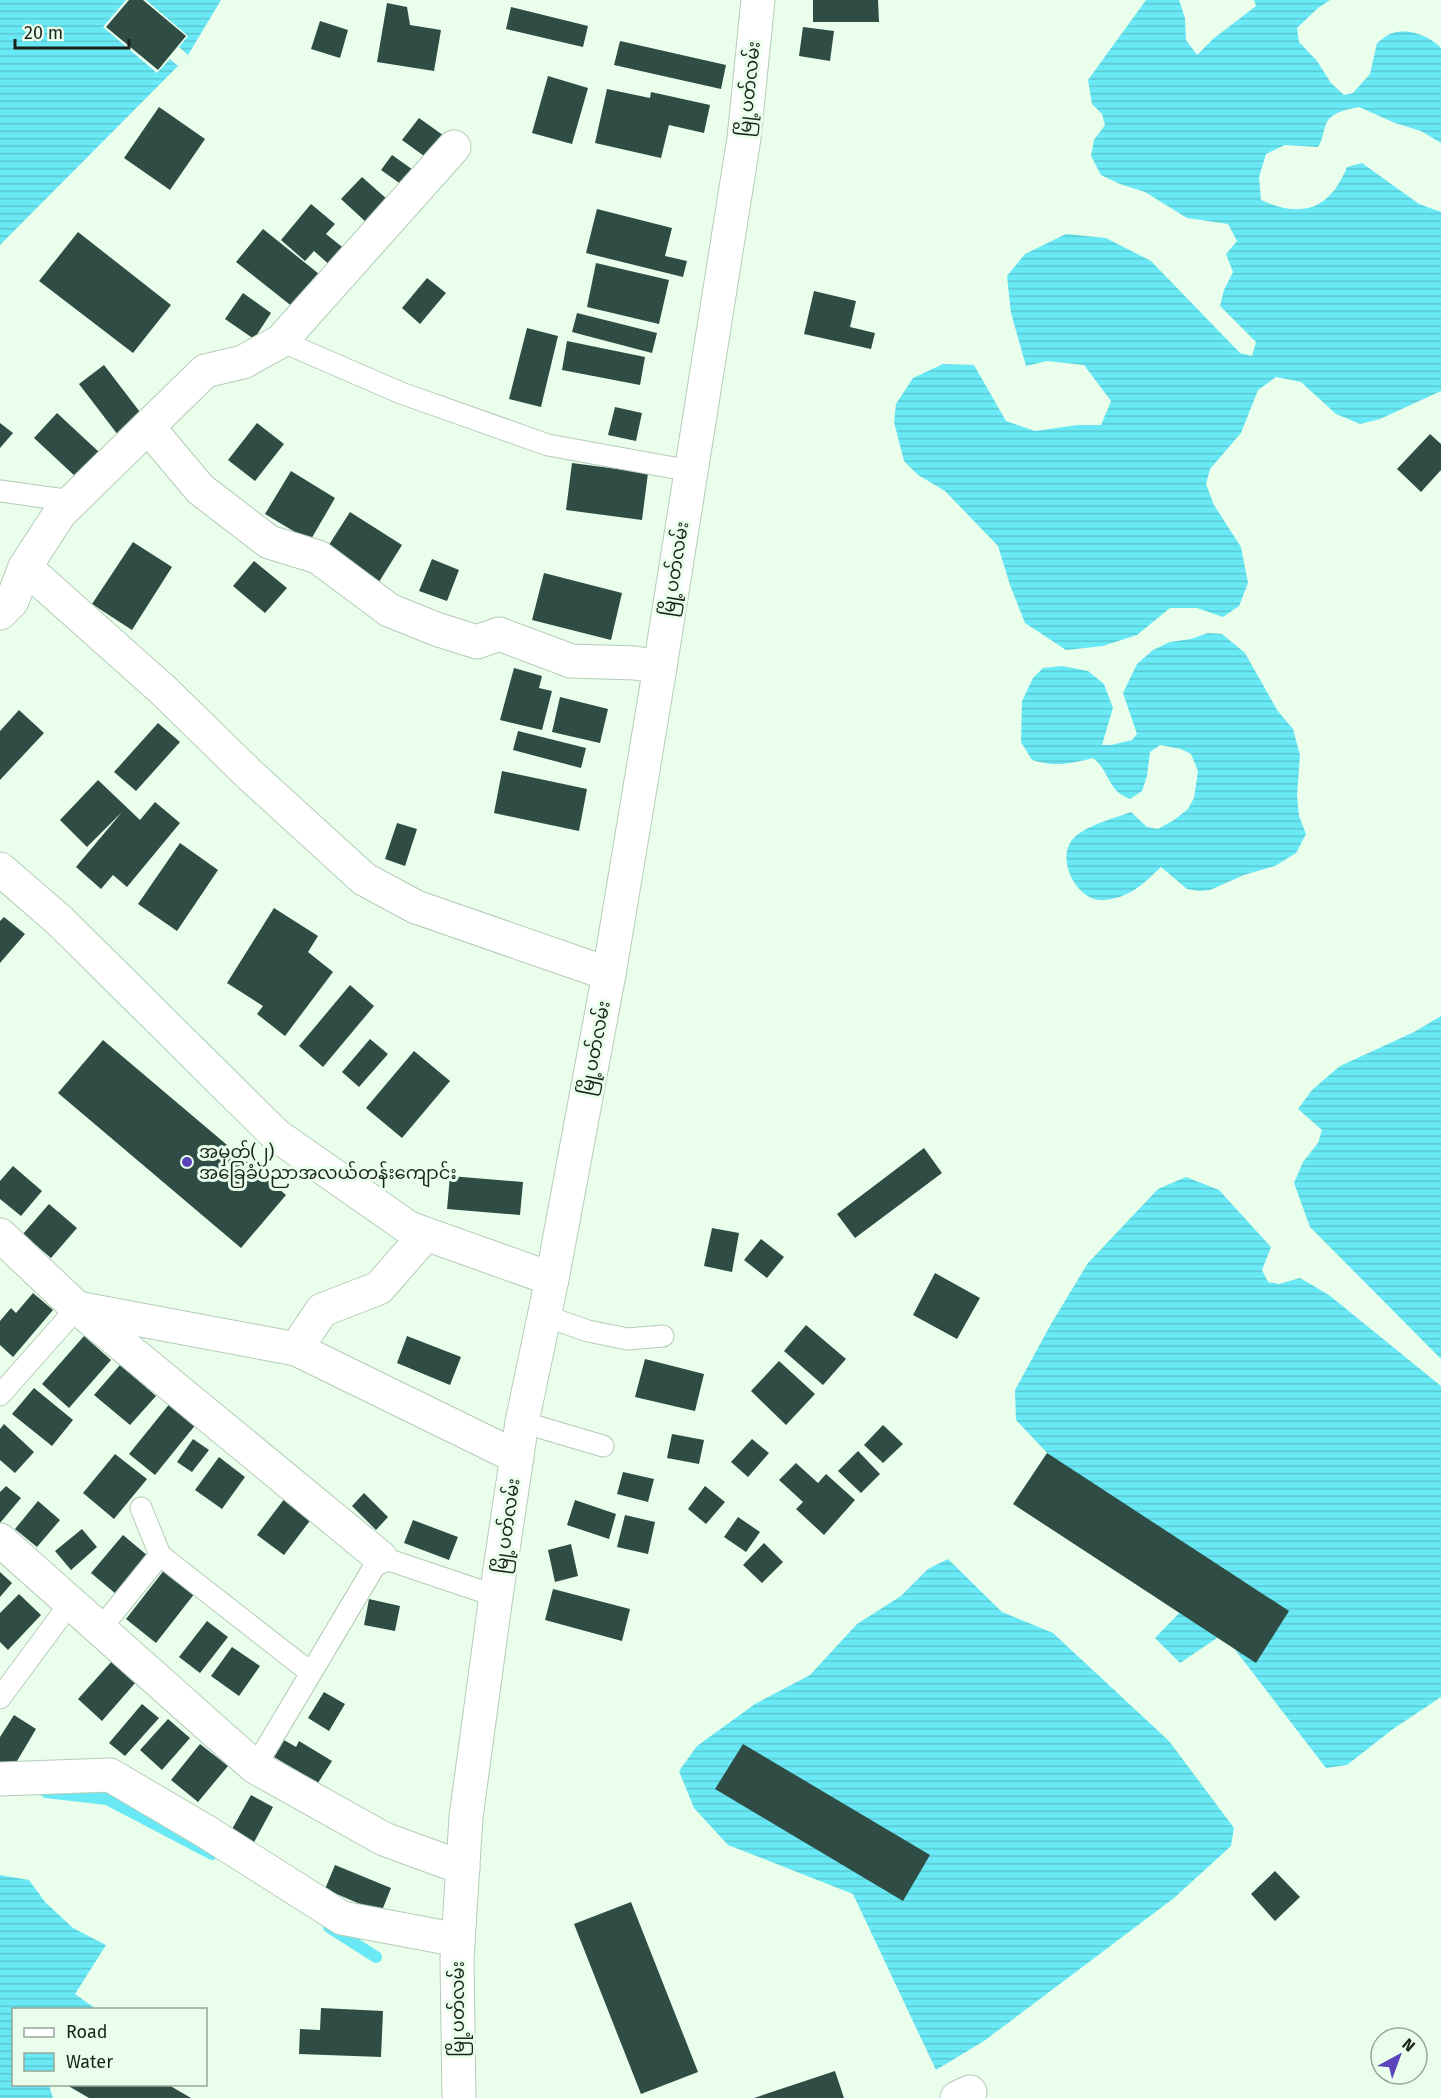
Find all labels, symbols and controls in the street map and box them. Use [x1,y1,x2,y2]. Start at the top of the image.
scale bar [15,12,129,50]
text: 20 m [24,22,63,44]
street label: မြို့ပတ်လမ်း [730,40,769,138]
street label: မြို့ပတ်လမ်း [654,520,697,619]
street label: မြို့ပတ်လမ်း [572,998,619,1098]
place label: အမှတ်(၂) အခြေခံပညာအလယ်တန်းကျောင်း [199,1139,457,1188]
marker: အမှတ်(၂) အခြေခံပညာအလယ်တန်းကျောင်း [180,1155,194,1169]
street label: မြို့ပတ်လမ်း [486,1477,529,1576]
street label: မြို့ပတ်လမ်း [444,1961,473,2057]
legend [12,2008,207,2086]
text: Road [66,2021,108,2043]
north arrow [1369,2026,1429,2086]
text: N [1398,2034,1419,2056]
text: Water [66,2051,113,2073]

